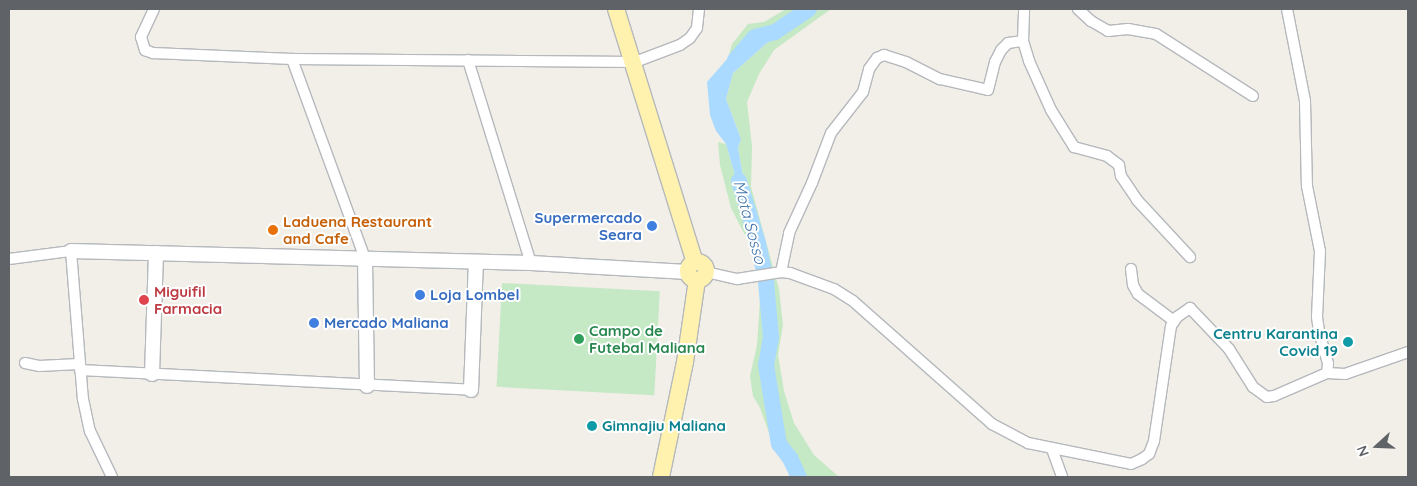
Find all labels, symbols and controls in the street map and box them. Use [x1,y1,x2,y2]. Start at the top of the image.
water label: Mota Sosso [730,178,770,266]
place label: Supermercado Seara [535,208,642,243]
place label: Laduena Restaurant and Cafe [283,212,432,247]
marker: Supermercado Seara [646,220,658,232]
marker: Laduena Restaurant and Cafe [267,224,279,236]
place label: Miguifil Farmacia [154,282,222,317]
place label: Loja Lombel [430,286,519,304]
marker: Loja Lombel [414,289,426,301]
marker: Miguifil Farmacia [138,294,150,306]
place label: Mercado Maliana [324,314,449,332]
marker: Mercado Maliana [308,317,320,329]
place label: Campo de Futebal Maliana [589,321,705,356]
place label: Centru Karantina Covid 19 [1213,324,1338,359]
marker: Campo de Futebal Maliana [573,333,585,345]
marker: Centru Karantina Covid 19 [1342,336,1354,348]
place label: Gimnajiu Maliana [602,417,726,435]
marker: Gimnajiu Maliana [586,420,598,432]
north arrow [1352,421,1402,471]
text: N [1353,443,1373,459]

